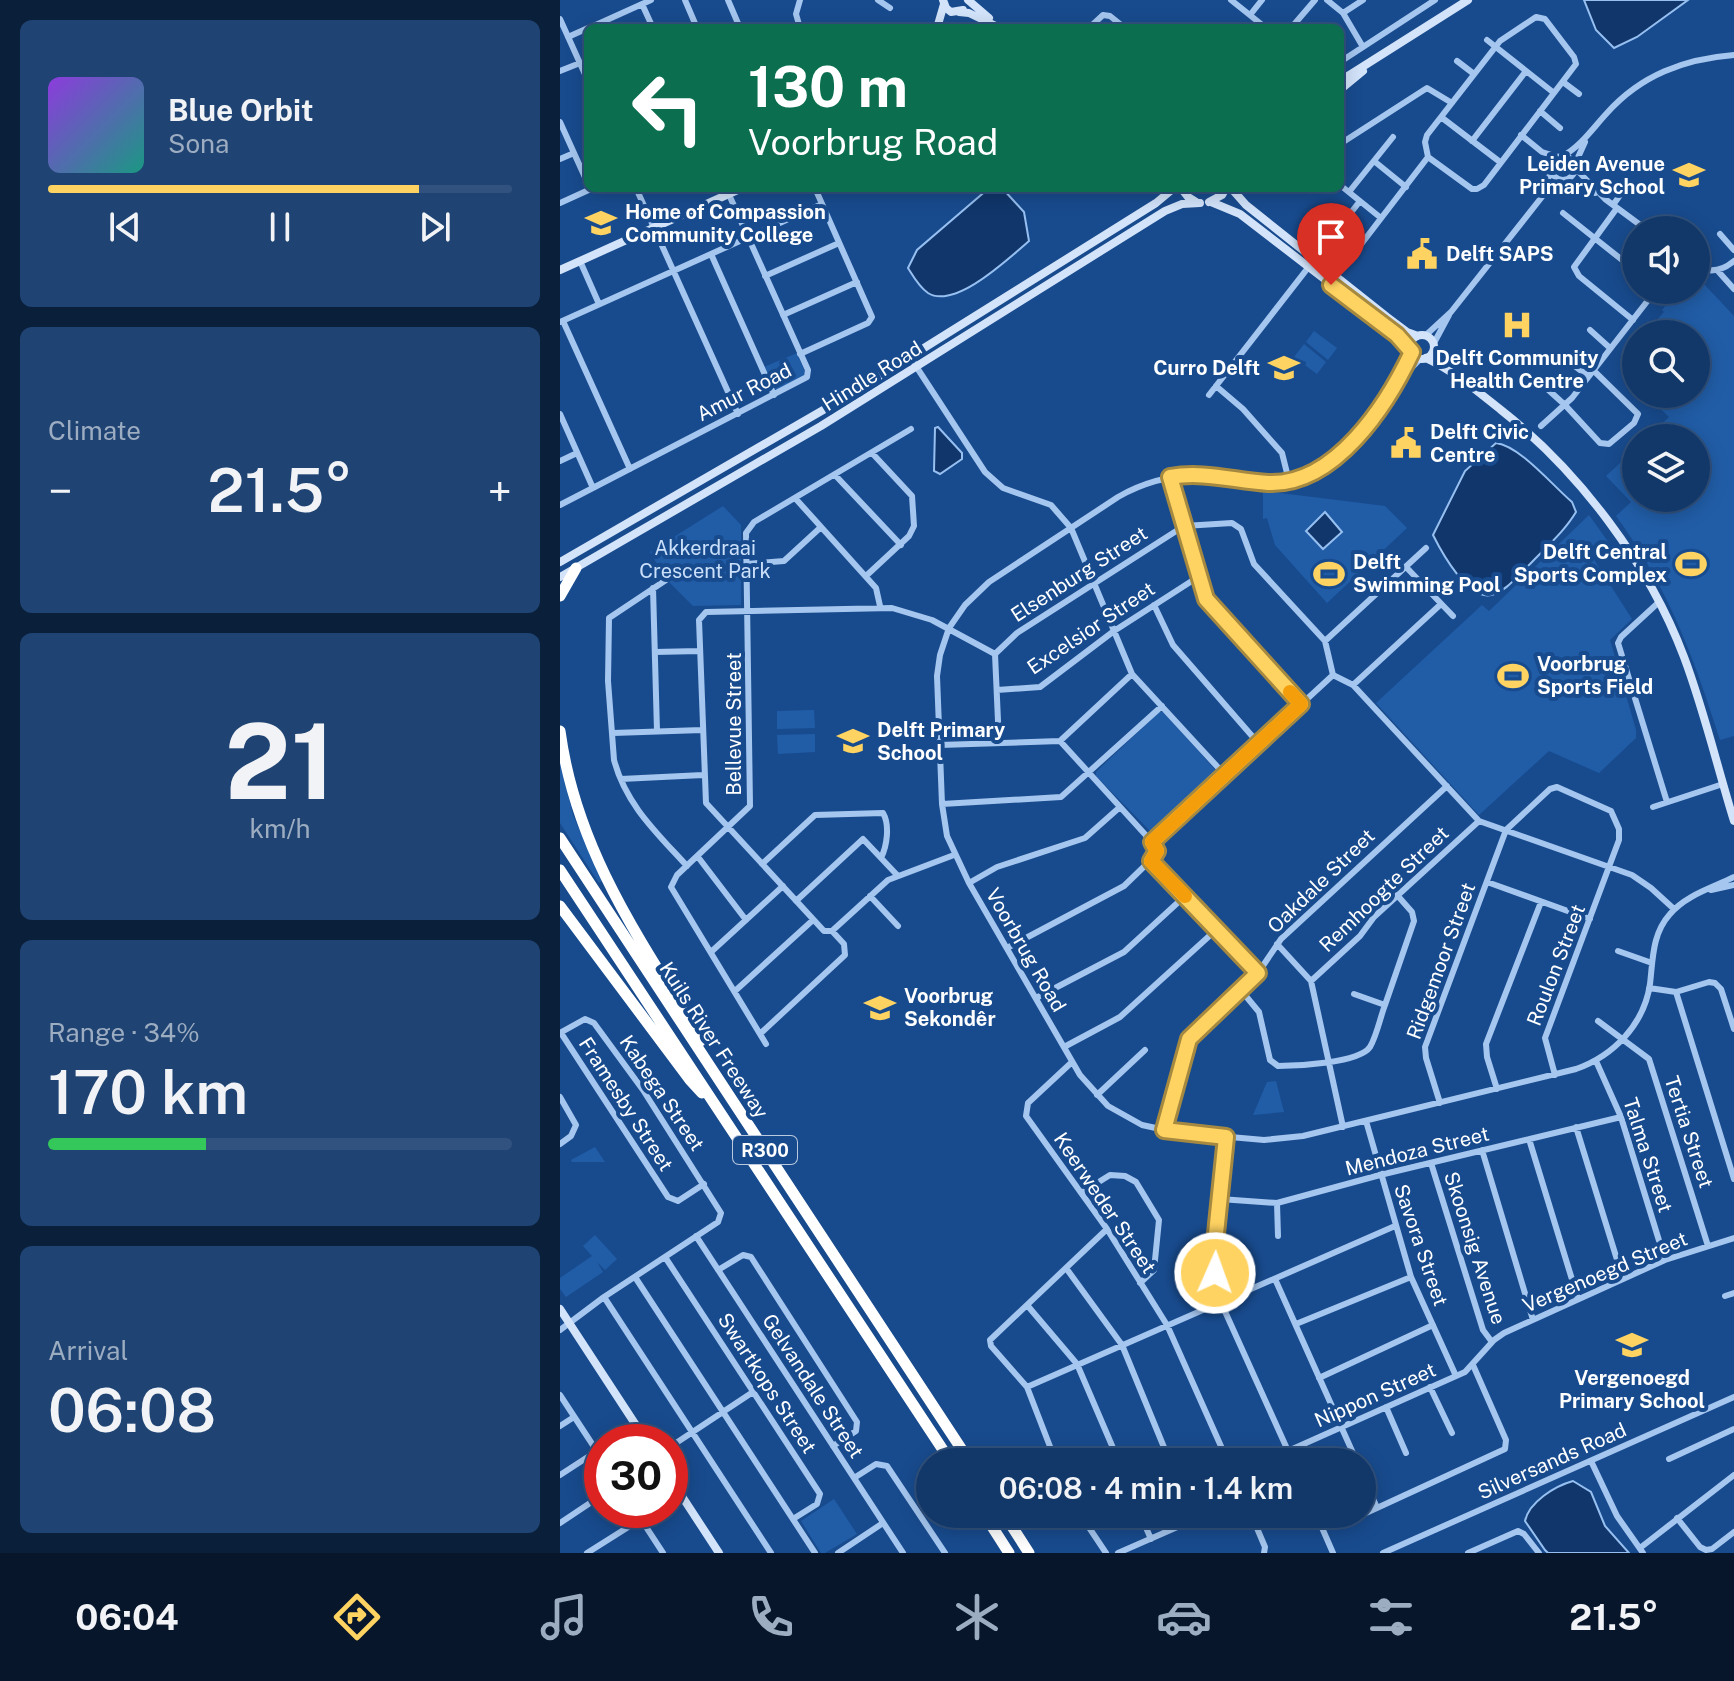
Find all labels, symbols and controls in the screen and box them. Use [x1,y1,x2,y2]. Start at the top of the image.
text: 130 m [748,54,908,120]
icon: left [616,56,720,160]
text: Blue Orbit [168,92,314,128]
text: Voorbrug Road [748,121,998,163]
text: Sona [168,128,229,159]
place label: Leiden Avenue Primary School [1519,152,1665,199]
school or university icon: Leiden Avenue Primary School [1672,158,1706,192]
place label: Home of Compassion Community College [625,200,826,247]
pin [1297,203,1365,285]
icon: previous [103,205,147,249]
icon: pause [258,205,302,249]
icon: next [413,205,457,249]
school or university icon: Home of Compassion Community College [584,206,618,240]
icon: arrive [1309,215,1353,259]
map controls [1622,216,1710,512]
button: sound [1622,216,1710,304]
public building icon: Delft SAPS [1405,237,1439,271]
place label: Delft SAPS [1446,242,1554,266]
hospital icon: Delft Community Health Centre [1500,308,1534,342]
button: search [1622,320,1710,408]
street label: Hindle Road [818,336,926,416]
place label: Delft Community Health Centre [1435,346,1599,393]
school or university icon: Curro Delft [1267,351,1301,385]
place label: Curro Delft [1153,356,1260,380]
street label: Amur Road [693,358,795,426]
text: Climate [48,415,141,446]
place label: Delft Civic Centre [1430,420,1529,467]
button: layers [1622,424,1710,512]
public building icon: Delft Civic Centre [1389,426,1423,460]
text: 21.5° [208,455,352,526]
text: − [48,465,72,517]
text: + [488,465,512,517]
street label: Elsenburg Street [1006,521,1152,627]
park label: Akkerdraai Crescent Park [639,536,771,583]
place label: Delft Central Sports Complex [1514,540,1667,587]
sports icon: Delft Central Sports Complex [1674,547,1708,581]
place label: Delft Swimming Pool [1353,550,1501,597]
sports icon: Delft Swimming Pool [1312,557,1346,591]
street label: Excelsior Street [1023,577,1159,679]
street label: Bellevue Street [722,652,746,796]
place label: Voorbrug Sports Field [1537,652,1653,699]
sports icon: Voorbrug Sports Field [1496,659,1530,693]
text: 21 [225,700,335,822]
place label: Delft Primary School [877,718,1005,765]
school or university icon: Delft Primary School [836,724,870,758]
text: km/h [249,813,311,844]
street label: Remhoogte Street [1314,821,1454,957]
street label: Oakdale Street [1263,824,1379,938]
street label: Ridgemoor Street [1402,880,1480,1042]
street label: Voorbrug Road [981,884,1071,1016]
street label: Roulon Street [1522,901,1590,1029]
street label: Kuils River Freeway [654,957,774,1123]
place label: Voorbrug Sekondêr [904,984,996,1031]
school or university icon: Voorbrug Sekondêr [863,991,897,1025]
text: Range · 34% [48,1017,200,1048]
street label: Kabega Street [615,1031,709,1155]
street label: Framesby Street [574,1033,678,1175]
text: 170 km [48,1057,248,1128]
street label: Tertia Street [1660,1073,1718,1191]
street label: Talma Street [1618,1095,1678,1215]
street label: Mendoza Street [1343,1122,1491,1180]
street label: Keerweder Street [1049,1128,1161,1278]
road number: R300 [733,1136,797,1164]
street label: Skoonsig Avenue [1439,1169,1511,1327]
street label: Savora Street [1389,1181,1453,1309]
street label: Vergenoegd Street [1519,1227,1691,1317]
position arrow [1173,1231,1257,1315]
street label: Swartkops Street [713,1308,821,1458]
street label: Gelvandale Street [757,1309,869,1463]
school or university icon: Vergenoegd Primary School [1615,1328,1649,1362]
text: Arrival [48,1335,128,1366]
street label: Nippon Street [1311,1358,1439,1432]
place label: Vergenoegd Primary School [1559,1366,1705,1413]
text: 06:08 [48,1375,216,1446]
street label: Silversands Road [1474,1417,1630,1505]
speed limit sign: 30 [584,1424,688,1528]
text: 06:08 · 4 min · 1.4 km [999,1470,1293,1506]
icon: directions [329,1589,385,1645]
icon: music [536,1589,592,1645]
icon: phone [743,1589,799,1645]
icon: climate [949,1589,1005,1645]
icon: car [1156,1589,1212,1645]
icon: filters [1363,1589,1419,1645]
text: 06:04 [75,1596,179,1638]
text: 21.5° [1569,1596,1659,1638]

